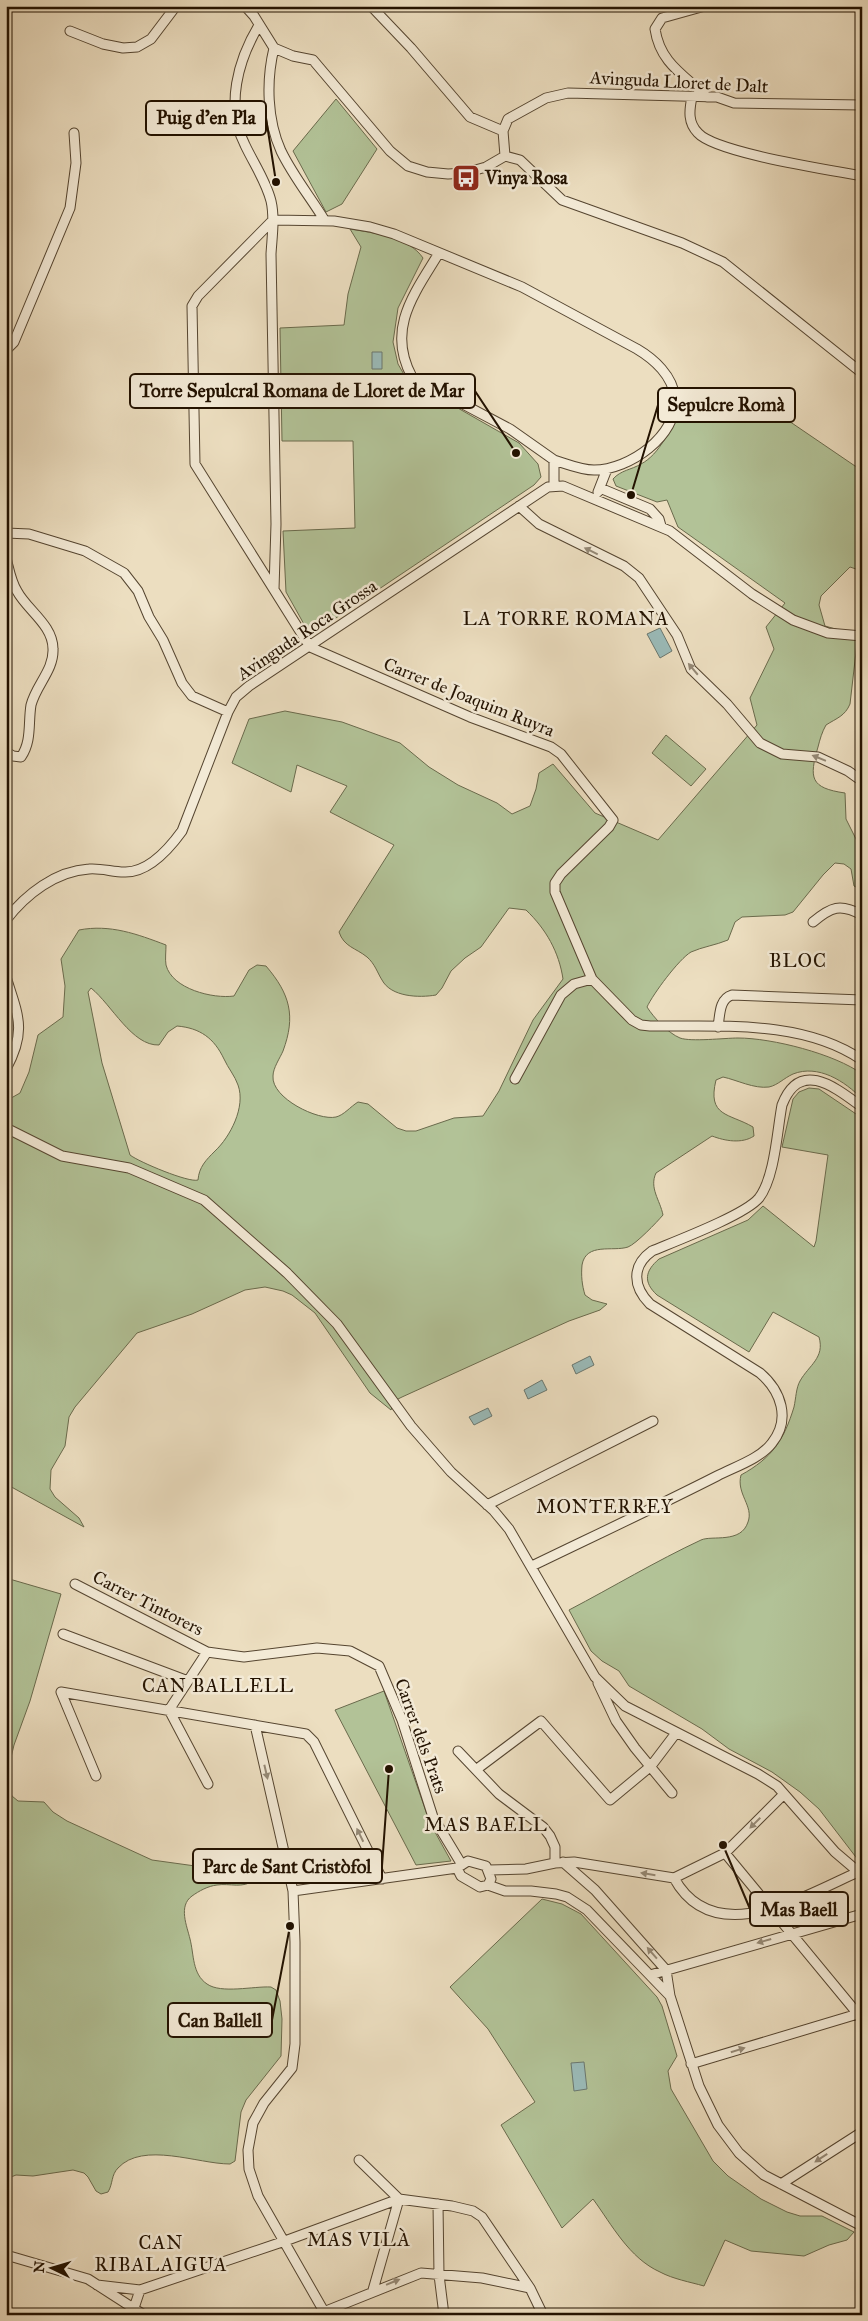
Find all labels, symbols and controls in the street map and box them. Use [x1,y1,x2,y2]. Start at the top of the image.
street label: Avinguda Lloret de Dalt [588,66,769,99]
callout: Puig d'en Pla [146,101,266,135]
text: Puig d'en Pla [156,106,257,130]
bus stop icon: Vinya Rosa [451,163,481,193]
place label: Vinya Rosa [484,167,568,190]
callout: Torre Sepulcral Romana de Lloret de Mar [130,374,475,408]
text: Torre Sepulcral Romana de Lloret de Mar [139,379,465,403]
callout: Sepulcre Romà [658,388,795,422]
text: Sepulcre Romà [667,393,786,417]
one-way arrow [584,546,598,554]
street label: Avinguda Roca Grossa [232,575,382,686]
district label: LA TORRE ROMANA [463,607,669,630]
street label: Carrer de Joaquim Ruyra [380,653,558,742]
one-way arrow [687,663,698,676]
one-way arrow [812,754,826,762]
district label: BLOC [769,949,827,972]
district label: MONTERREY [536,1495,674,1518]
street label: Carrer Tintorers [89,1566,207,1640]
district label: CAN BALLELL [142,1674,294,1697]
street label: Carrer dels Prats [390,1676,452,1796]
one-way arrow [262,1765,270,1780]
district label: MAS BAELL [424,1813,548,1836]
one-way arrow [749,1817,761,1829]
one-way arrow [356,1828,364,1842]
callout: Parc de Sant Cristòfol [193,1849,382,1883]
text: Parc de Sant Cristòfol [203,1855,372,1878]
one-way arrow [640,1870,656,1878]
callout: Mas Baell [750,1892,848,1926]
text: Mas Baell [760,1898,839,1921]
one-way arrow [757,1938,772,1946]
one-way arrow [646,1947,657,1960]
callout: Can Ballell [168,2003,272,2037]
text: Can Ballell [178,2009,263,2032]
one-way arrow [730,2046,745,2054]
one-way arrow [815,2153,828,2162]
district label: MAS VILÀ [307,2227,411,2251]
district label: CAN RIBALAIGUA [94,2231,228,2276]
north arrow [28,2244,78,2294]
text: N [31,2260,49,2274]
one-way arrow [386,2278,400,2286]

